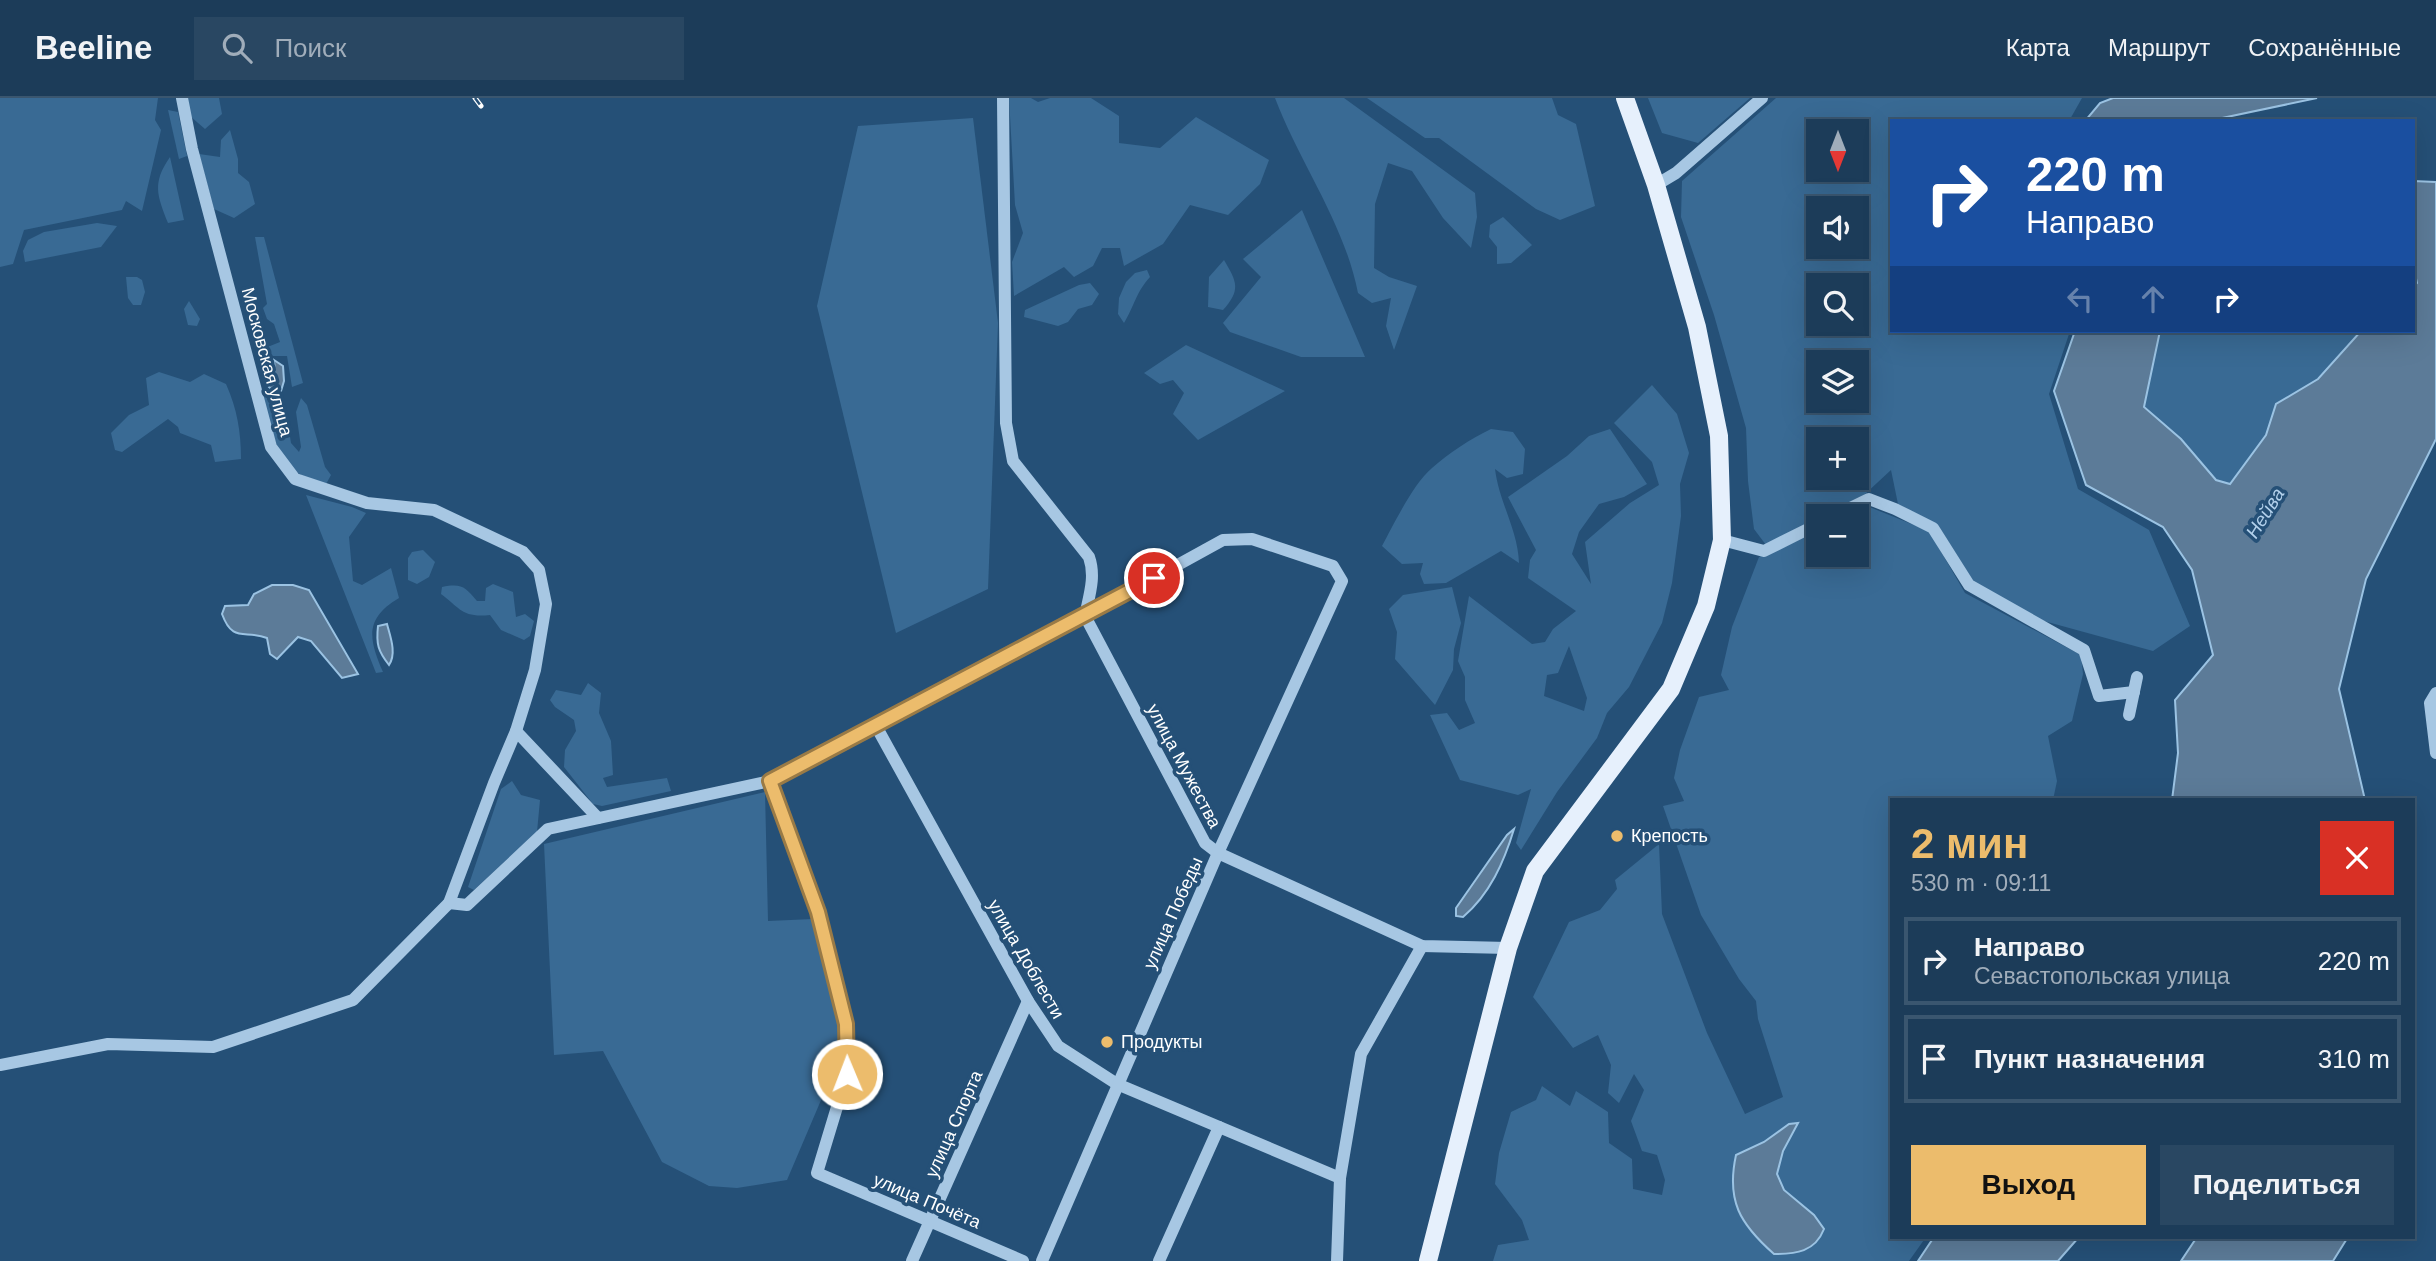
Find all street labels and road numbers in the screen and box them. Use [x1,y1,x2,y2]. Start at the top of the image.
street label: Московская улица [238,285,297,440]
street label: улица Мужества [1143,701,1226,832]
street label: улица Победы [1139,854,1207,972]
street label: улица Доблести [984,896,1068,1022]
street label: улица Спорта [921,1067,987,1181]
street label: улица Почёта [870,1169,985,1233]

